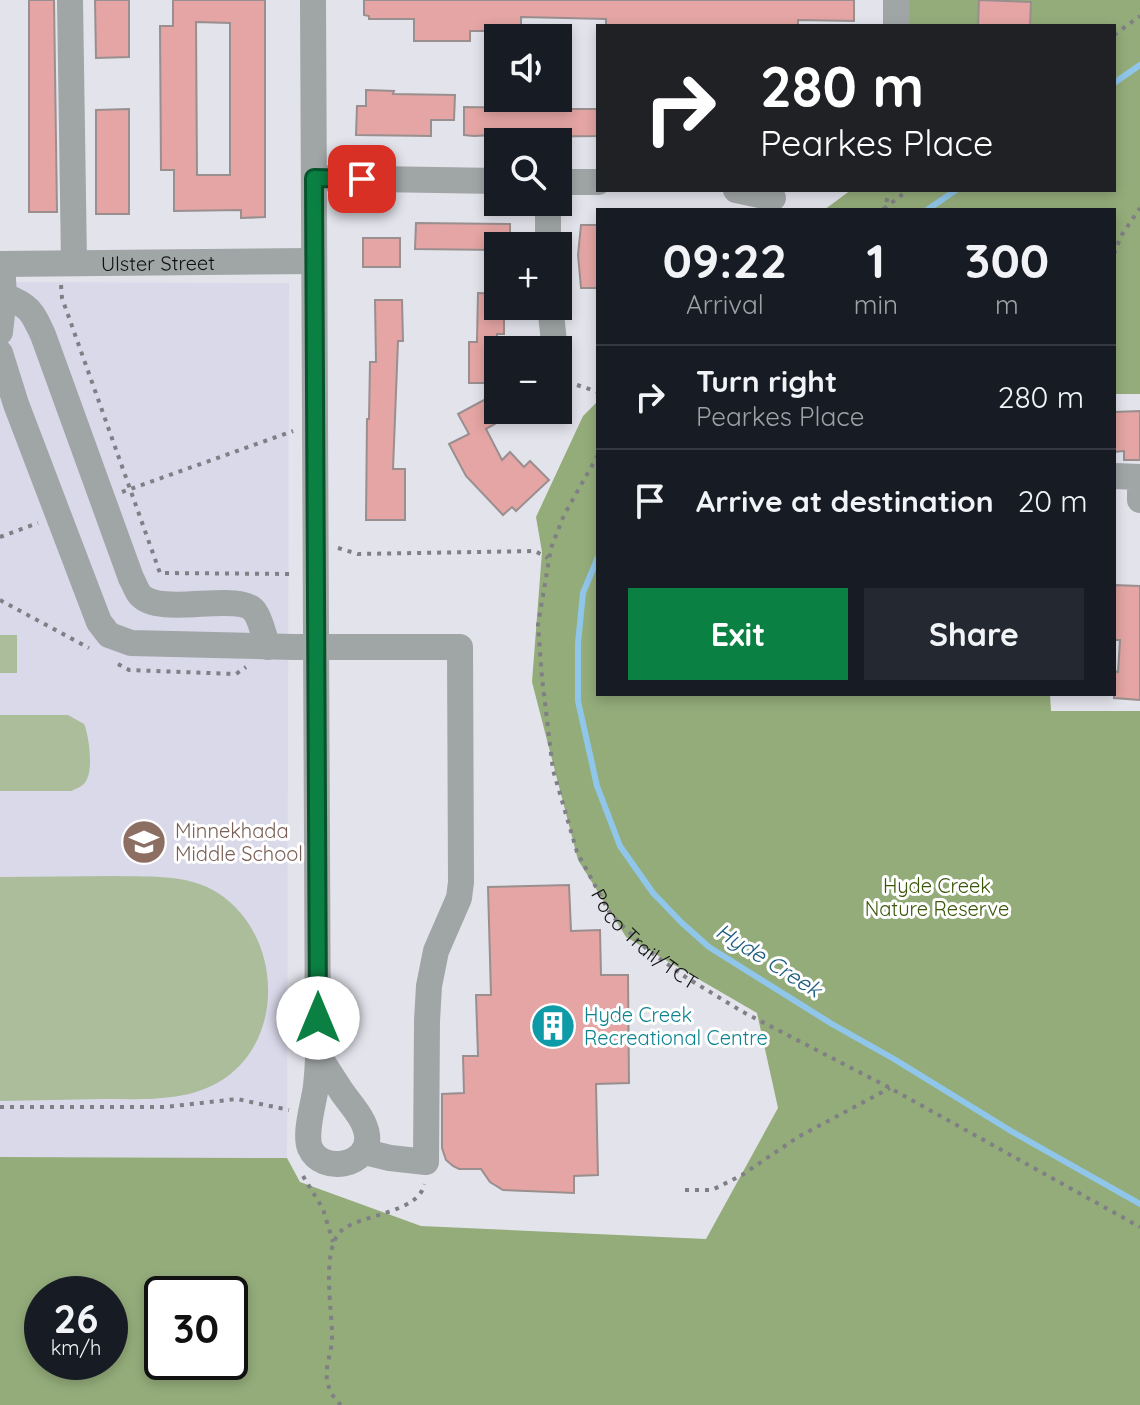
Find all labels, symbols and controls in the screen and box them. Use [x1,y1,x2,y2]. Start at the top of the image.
map controls [484,24,572,424]
button: sound [484,24,572,112]
text: 280 m [760,51,924,121]
icon: right [628,56,732,160]
text: Pearkes Place [760,120,993,165]
button: search [484,128,572,216]
pin [328,145,396,213]
icon: arrive [340,157,384,201]
text: 09:22 [663,230,787,290]
text: 1 [867,230,885,290]
text: 300 [965,230,1049,290]
button: + [484,232,572,320]
street label: Ulster Street [101,249,215,276]
text: Arrival [686,288,764,321]
text: min [854,288,898,321]
text: m [995,288,1019,321]
button: − [484,336,572,424]
text: Turn right [696,362,837,400]
icon: right [628,375,672,419]
text: 280 m [998,378,1084,416]
text: Pearkes Place [696,400,865,433]
icon: arrive [628,479,672,523]
text: Arrive at destination [696,482,994,520]
text: 20 m [1018,482,1088,520]
button: Exit [628,588,848,680]
button: Share [864,588,1084,680]
school or university icon: Minnekhada Middle School [120,818,168,866]
place label: Minnekhada Middle School [175,818,303,866]
park label: Hyde Creek Nature Reserve [865,873,1009,921]
street label: Poco Trail/TCT [586,884,703,994]
water label: Hyde Creek [711,917,829,1005]
position arrow [276,976,360,1060]
building icon: Hyde Creek Recreational Centre [529,1002,577,1050]
place label: Hyde Creek Recreational Centre [584,1002,768,1050]
speed limit sign: 30 [144,1276,248,1380]
text: 26 [54,1293,98,1343]
text: km/h [51,1335,101,1360]

